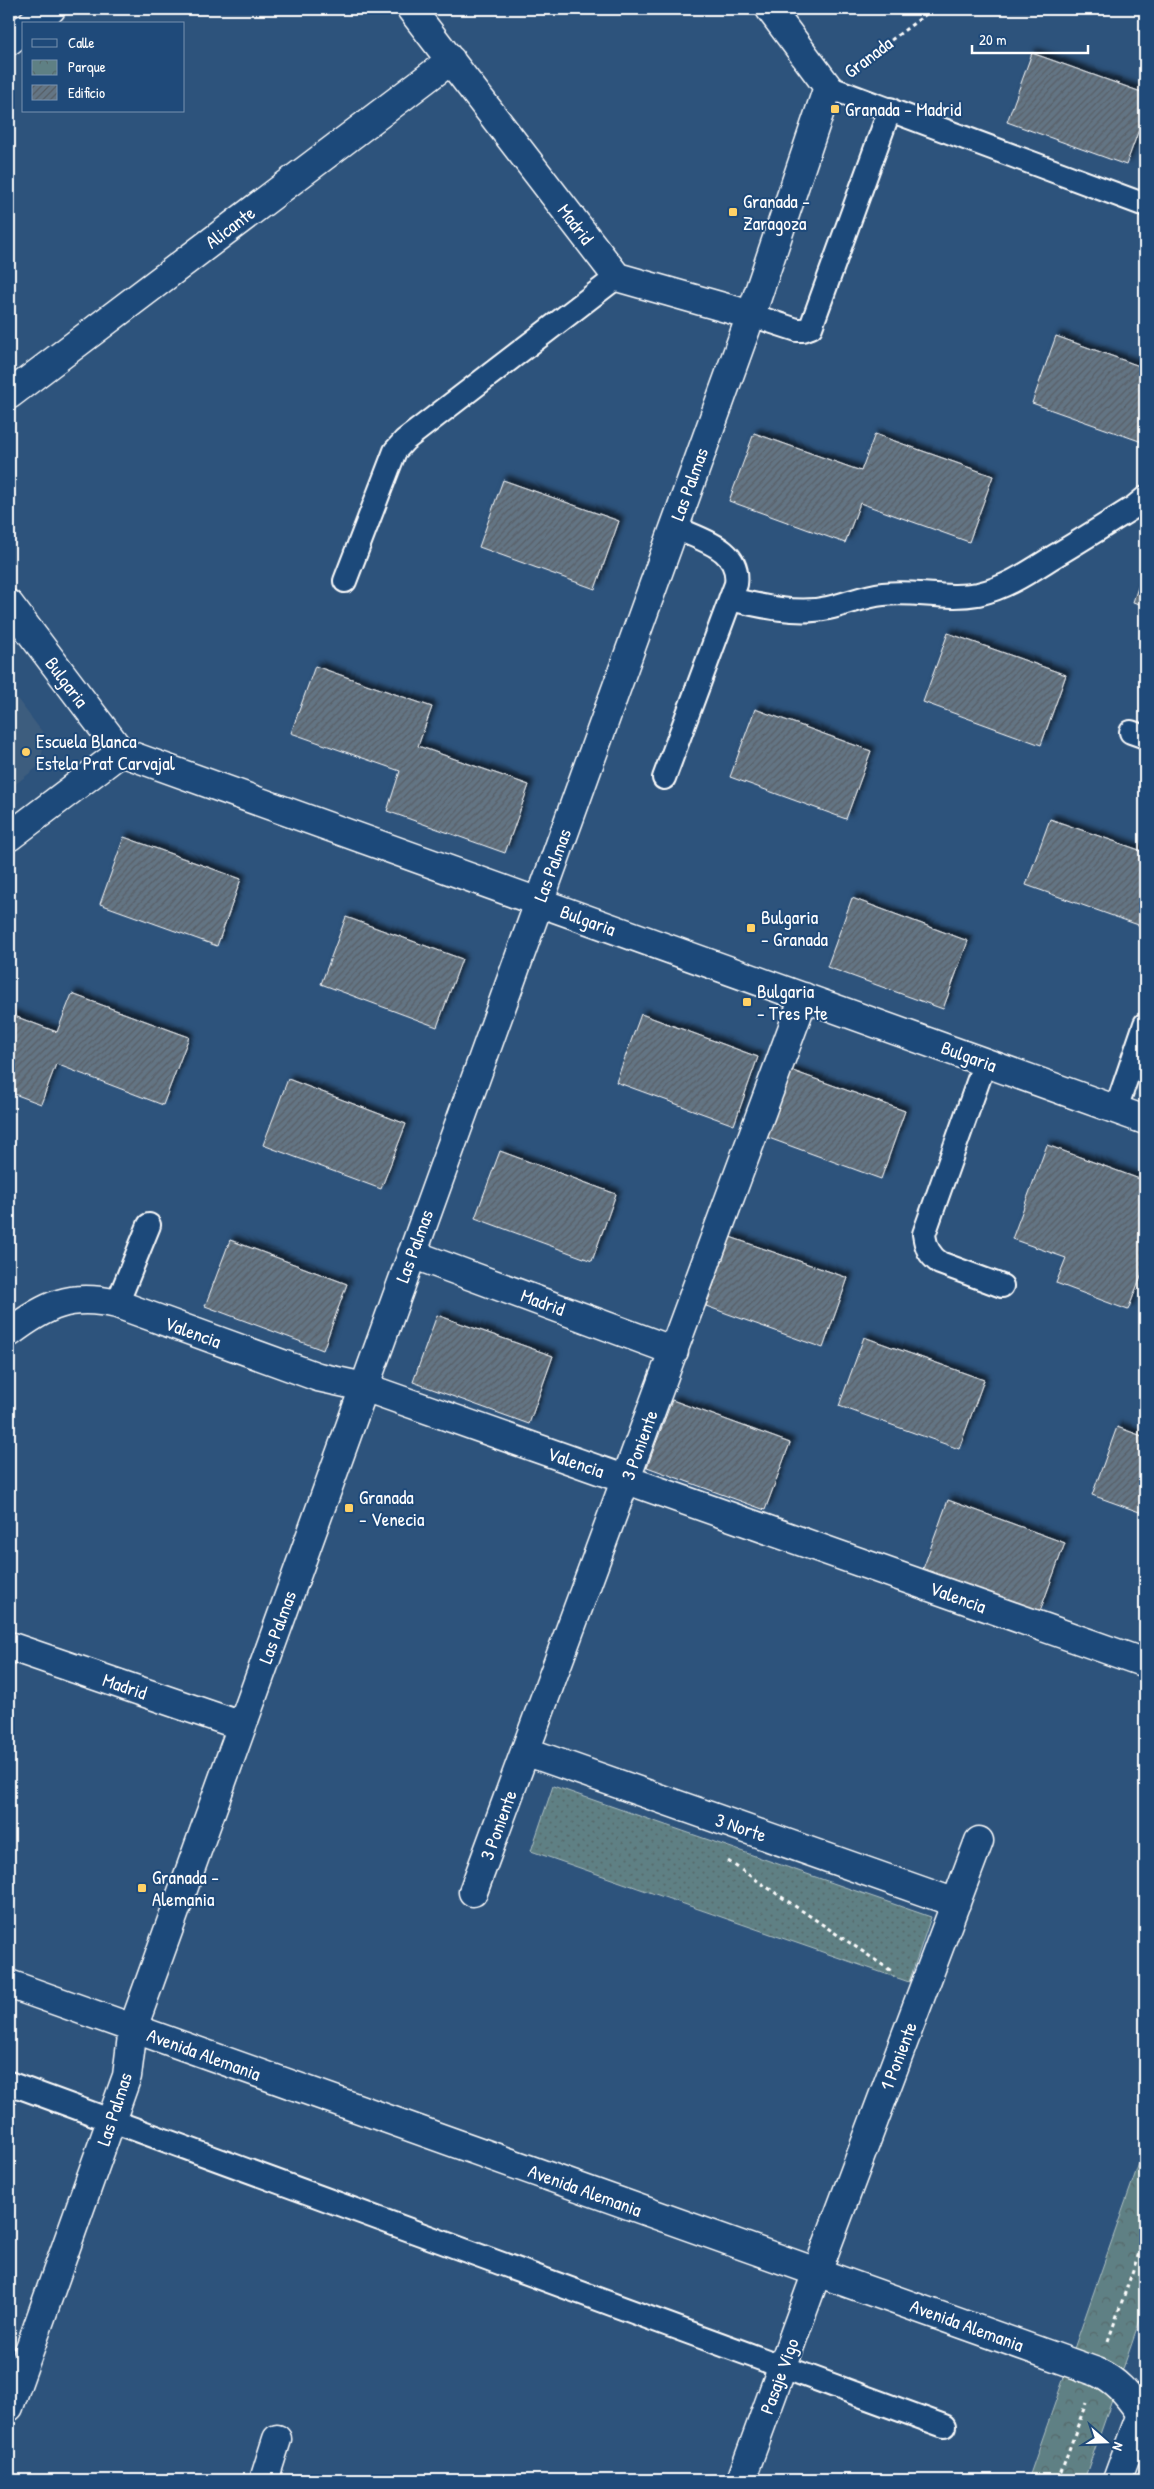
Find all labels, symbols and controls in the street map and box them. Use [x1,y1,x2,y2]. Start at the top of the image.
legend [22,22,185,112]
scale bar [972,22,1088,54]
text: 20 m [979,29,1006,50]
street label: Granada [838,30,898,84]
text: Calle [68,32,95,53]
text: Parque [68,56,106,77]
text: Edificio [68,82,105,103]
place label: Granada - Madrid [845,96,962,122]
marker: Granada - Madrid [829,103,841,115]
place label: Granada - Zaragoza [743,188,810,236]
street label: Madrid [552,198,600,250]
street label: Alicante [200,199,261,254]
marker: Granada - Zaragoza [727,206,739,218]
street label: Las Palmas [664,444,714,524]
street label: Bulgaria [39,651,95,713]
place label: Escuela Blanca Estela Prat Carvajal [36,728,176,776]
marker: Escuela Blanca Estela Prat Carvajal [20,746,32,758]
street label: Las Palmas [527,825,577,905]
street label: Bulgaria [557,898,620,942]
place label: Bulgaria - Granada [761,904,828,952]
marker: Bulgaria - Granada [745,922,757,934]
place label: Bulgaria - Tres Pte [757,978,828,1026]
marker: Bulgaria - Tres Pte [741,996,753,1008]
street label: Bulgaria [938,1034,1001,1078]
street label: Las Palmas [389,1206,439,1286]
street label: Madrid [517,1282,569,1322]
street label: Valencia [161,1310,225,1354]
street label: 3 Poniente [614,1406,664,1484]
street label: Valencia [544,1440,608,1484]
place label: Granada - Venecia [359,1484,425,1532]
marker: Granada - Venecia [343,1502,355,1514]
street label: Valencia [926,1575,990,1619]
street label: Las Palmas [252,1587,302,1667]
street label: Madrid [99,1666,151,1706]
street label: 3 Poniente [473,1786,523,1864]
street label: 3 Norte [712,1806,770,1848]
place label: Granada - Alemania [152,1864,219,1912]
marker: Granada - Alemania [136,1882,148,1894]
street label: 1 Poniente [873,2018,923,2094]
street label: Avenida Alemania [144,2021,265,2087]
street label: Las Palmas [90,2069,138,2149]
street label: Avenida Alemania [525,2157,646,2223]
street label: Avenida Alemania [907,2292,1028,2358]
street label: Pasaje Vigo [753,2334,805,2417]
north arrow [1082,2416,1132,2466]
text: N [1108,2440,1129,2454]

